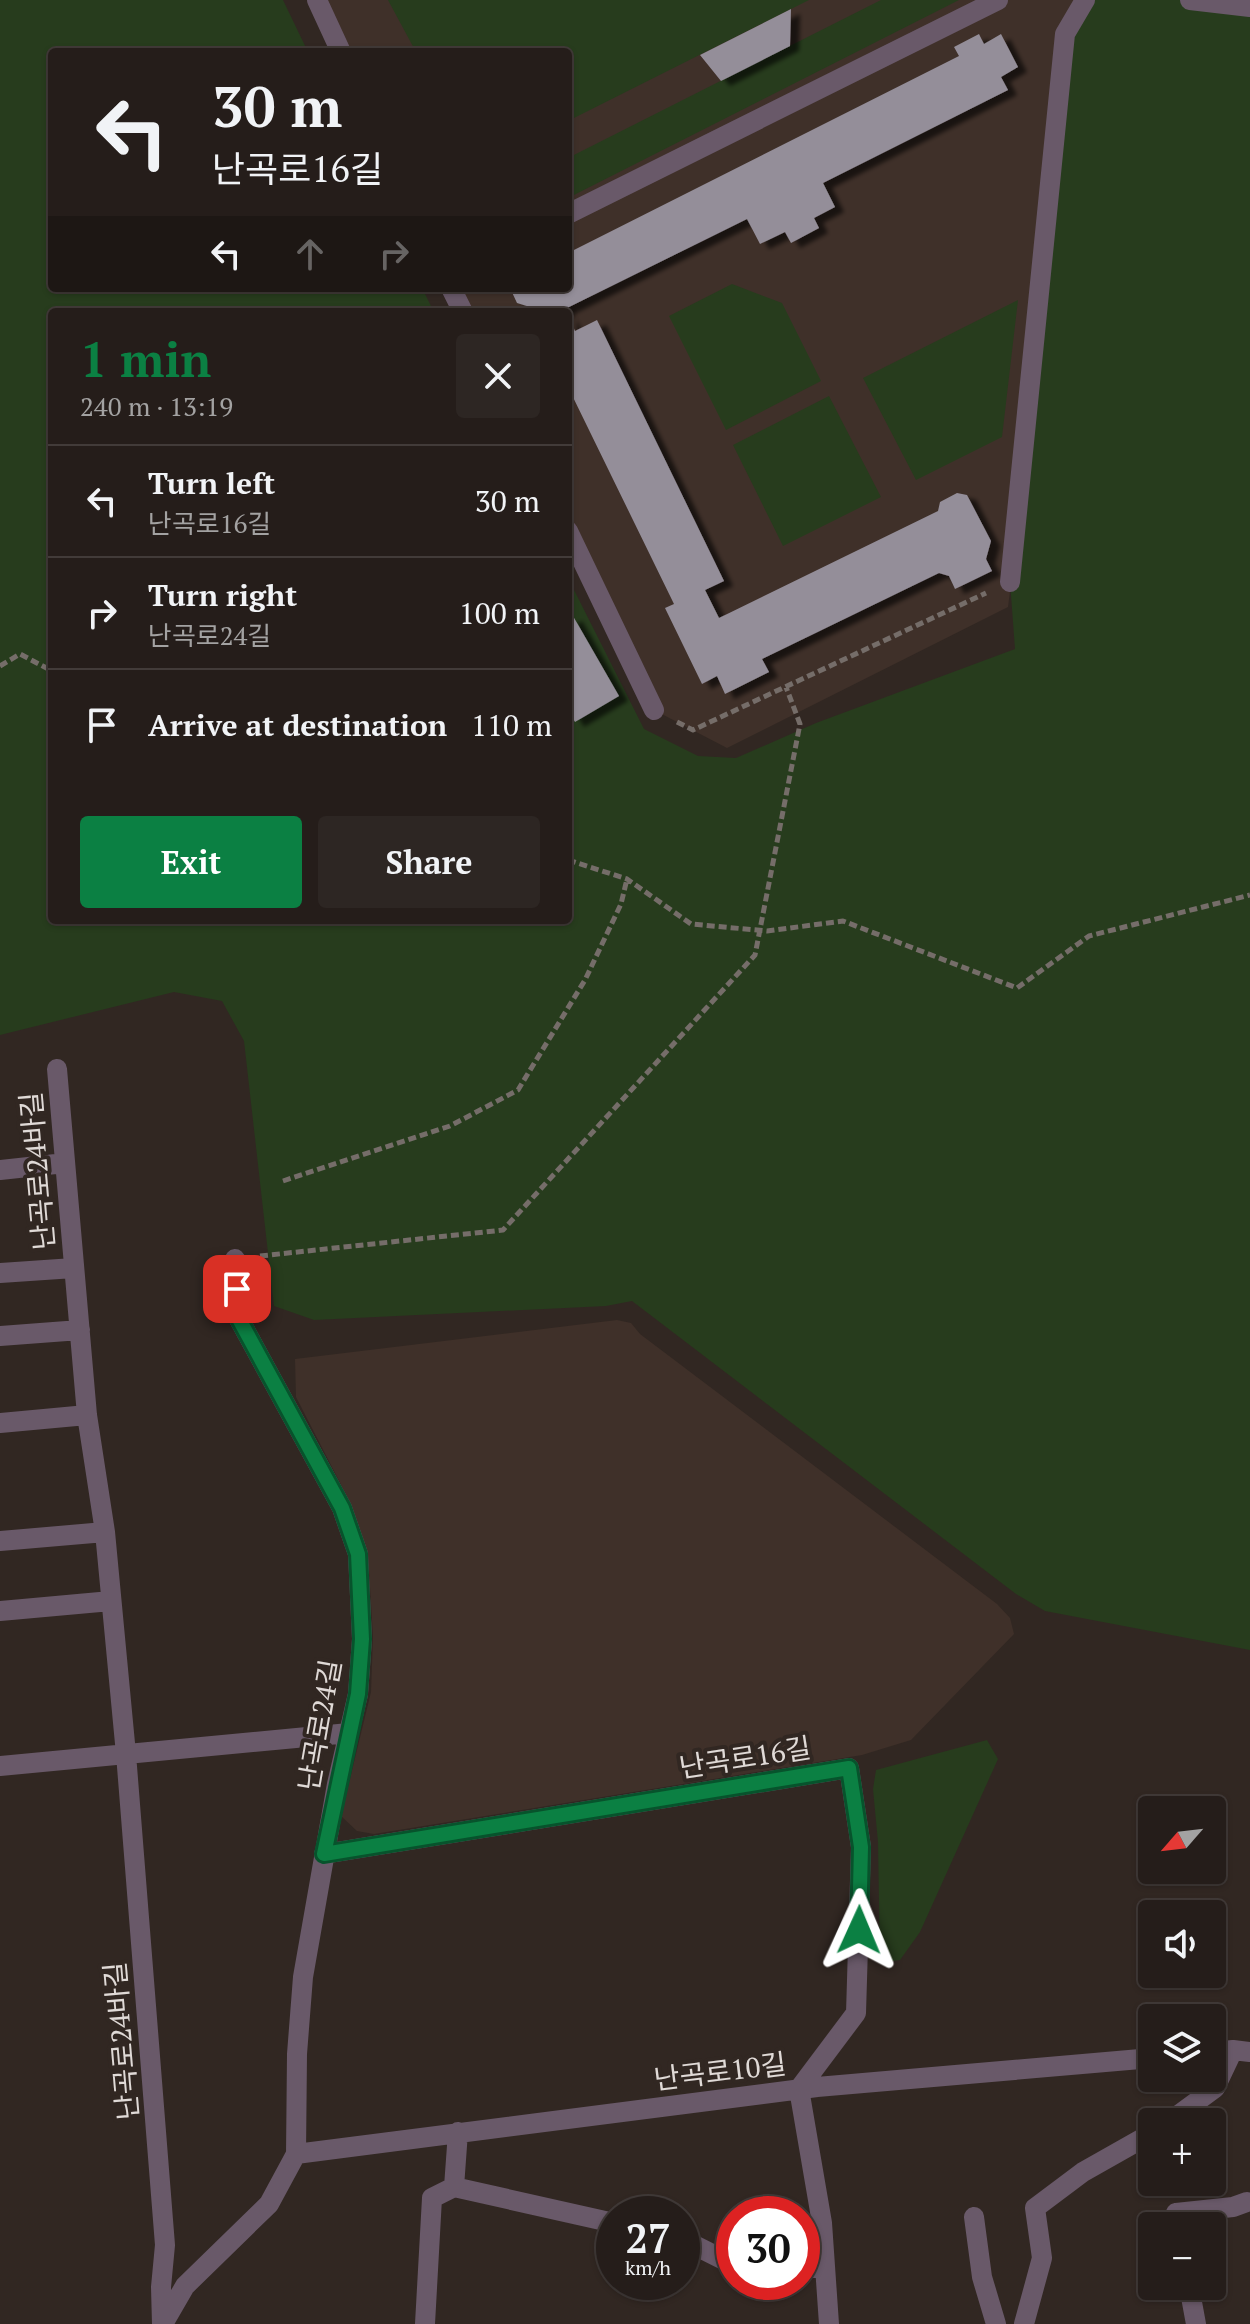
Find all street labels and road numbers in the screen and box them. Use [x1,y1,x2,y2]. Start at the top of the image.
street label: 난곡로24바길 [12,1090,62,1252]
street label: 난곡로24길 [289,1656,349,1794]
street label: 난곡로16길 [676,1728,814,1786]
street label: 난곡로24바길 [96,1960,146,2122]
street label: 난곡로10길 [652,2045,788,2097]

